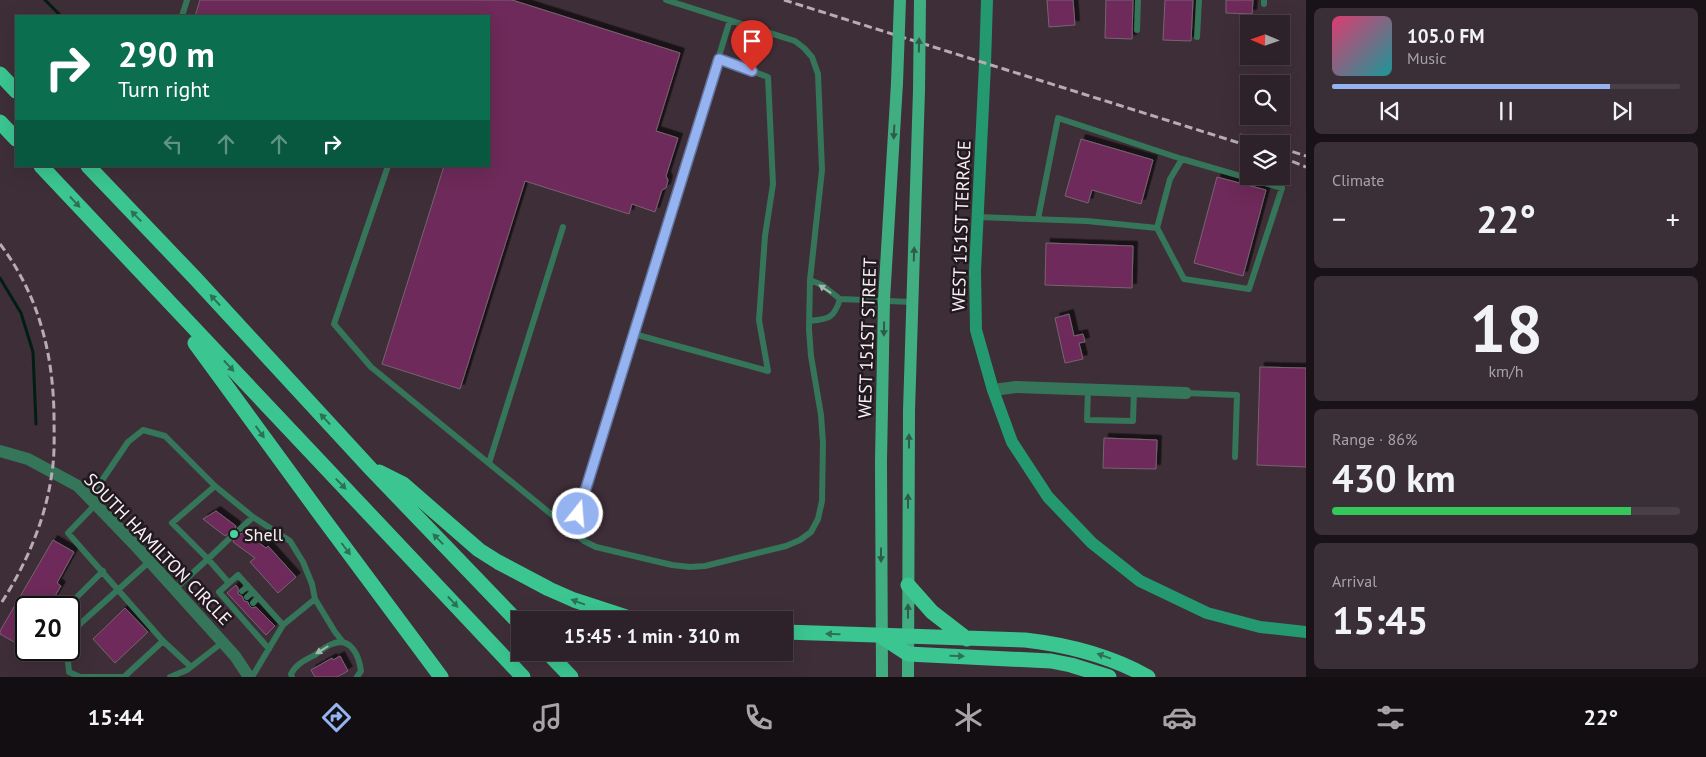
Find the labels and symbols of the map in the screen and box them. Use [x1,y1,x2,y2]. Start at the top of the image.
north arrow [1240,15,1290,65]
pin [731,20,773,71]
one-way arrow [916,37,924,53]
one-way arrow [890,124,898,140]
street label: WEST 151ST TERRACE [947,140,975,312]
one-way arrow [69,196,81,208]
one-way arrow [130,210,142,222]
one-way arrow [910,245,918,261]
street label: WEST 151ST STREET [853,257,881,419]
one-way arrow [819,284,832,294]
one-way arrow [209,294,221,306]
one-way arrow [880,321,888,337]
one-way arrow [223,360,235,372]
one-way arrow [319,414,331,426]
one-way arrow [255,425,265,438]
one-way arrow [905,433,913,449]
street label: SOUTH HAMILTON CIRCLE [79,468,237,630]
one-way arrow [335,478,347,490]
position arrow [551,487,603,539]
one-way arrow [904,493,912,509]
place label: Shell [244,523,284,546]
marker: Shell [228,528,240,540]
one-way arrow [432,533,444,545]
one-way arrow [341,542,351,556]
one-way arrow [877,548,885,564]
speed limit sign: 20 [15,596,80,661]
one-way arrow [447,596,459,608]
one-way arrow [571,598,586,605]
one-way arrow [904,603,912,619]
one-way arrow [825,630,841,638]
one-way arrow [316,645,329,655]
one-way arrow [949,652,965,660]
one-way arrow [1096,652,1111,660]

